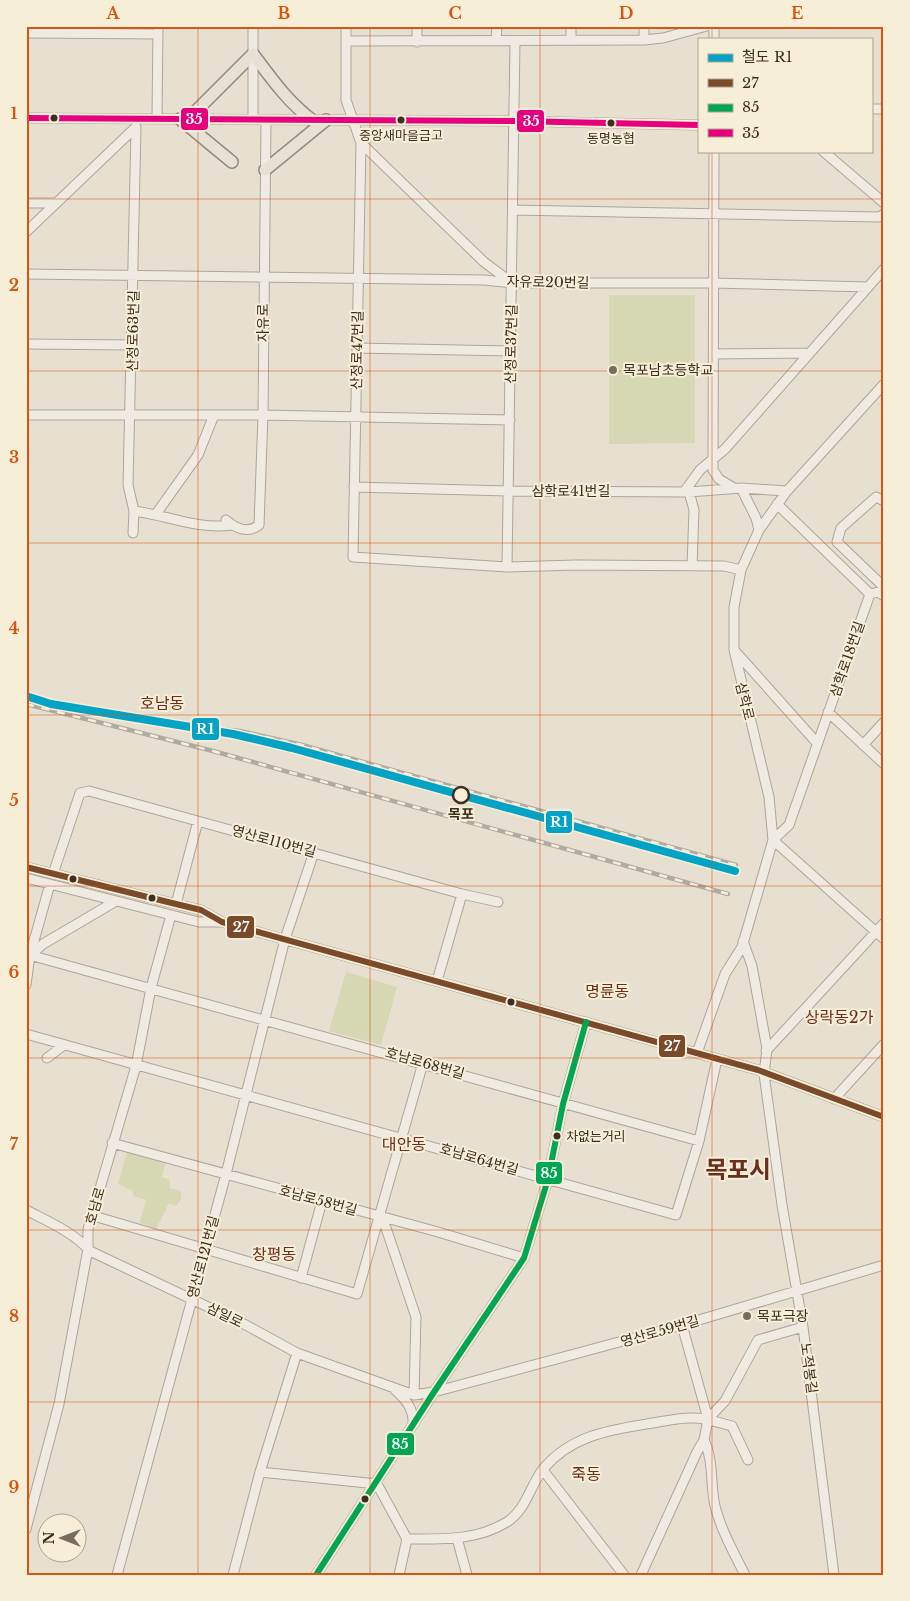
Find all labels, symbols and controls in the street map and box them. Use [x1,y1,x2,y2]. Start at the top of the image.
text: A [106,3,121,23]
text: B [278,3,291,23]
text: C [448,3,462,23]
text: D [619,3,633,23]
text: E [791,3,803,23]
legend [698,38,872,152]
text: 철도 R1 [742,47,792,66]
text: 27 [742,73,759,92]
text: 85 [742,97,760,116]
text: 1 [11,103,18,123]
line badge: 35 [180,107,209,131]
line badge: 35 [516,109,545,133]
text: 35 [185,110,203,128]
text: 35 [522,112,540,130]
unlabelled marker [49,113,59,123]
marker: 중앙새마을금고 [396,115,406,125]
marker: 동명농협 [606,118,616,128]
text: 35 [742,123,760,142]
place label: 중앙새마을금고 [359,127,443,144]
place label: 동명농협 [587,130,635,147]
street label: 자유로20번길 [506,272,590,292]
text: 2 [9,275,19,295]
street label: 산정로63번길 [123,290,143,372]
street label: 자유로 [254,304,272,342]
street label: 산정로37번길 [501,304,521,384]
street label: 산정로47번길 [347,310,367,390]
place label: 목포남초등학교 [623,361,713,379]
marker: 목포남초등학교 [607,364,619,376]
text: 3 [9,447,19,467]
street label: 삼학로41번길 [532,482,610,500]
text: 4 [9,618,19,638]
street label: 삼학로18번길 [826,619,868,699]
street label: 삼학로 [732,680,758,722]
district label: 호남동 [140,693,184,713]
line badge: R1 [191,717,220,741]
text: R1 [196,720,214,738]
marker: 목포 [452,786,470,804]
text: 5 [9,790,19,810]
place label: 목포 [448,805,474,823]
line badge: R1 [545,810,573,834]
text: R1 [550,813,568,831]
street label: 영산로110번길 [230,821,318,861]
unlabelled marker [68,874,78,884]
unlabelled marker [147,893,157,903]
line badge: 27 [226,915,255,939]
text: 27 [233,918,250,936]
text: 6 [9,962,20,982]
district label: 명륜동 [585,981,629,1001]
unlabelled marker [506,997,516,1007]
district label: 상락동2가 [805,1007,874,1027]
line badge: 27 [658,1034,686,1058]
text: 27 [664,1037,681,1055]
street label: 호남로68번길 [383,1043,467,1083]
place label: 차없는거리 [566,1128,626,1145]
marker: 차없는거리 [552,1131,562,1141]
text: 7 [10,1134,19,1154]
district label: 대안동 [382,1134,426,1154]
street label: 호남로64번길 [437,1139,521,1179]
district label: 목포시 [705,1155,771,1184]
line badge: 85 [535,1161,563,1185]
text: 85 [540,1164,558,1182]
street label: 호남로58번길 [277,1181,359,1219]
street label: 호남로 [81,1185,109,1227]
street label: 영산로121번길 [183,1213,223,1301]
district label: 창평동 [252,1244,296,1264]
street label: 삼일로 [204,1298,246,1332]
text: 8 [9,1306,19,1326]
place label: 목포극장 [757,1307,809,1325]
marker: 목포극장 [741,1310,753,1322]
street label: 영산로59번길 [618,1311,702,1351]
street label: 노적봉길 [797,1341,821,1395]
line badge: 85 [386,1432,415,1456]
text: 85 [391,1435,409,1453]
district label: 죽동 [571,1464,601,1484]
text: 9 [9,1477,20,1497]
unlabelled marker [360,1494,370,1504]
north arrow [38,1514,88,1564]
text: N [40,1531,58,1545]

